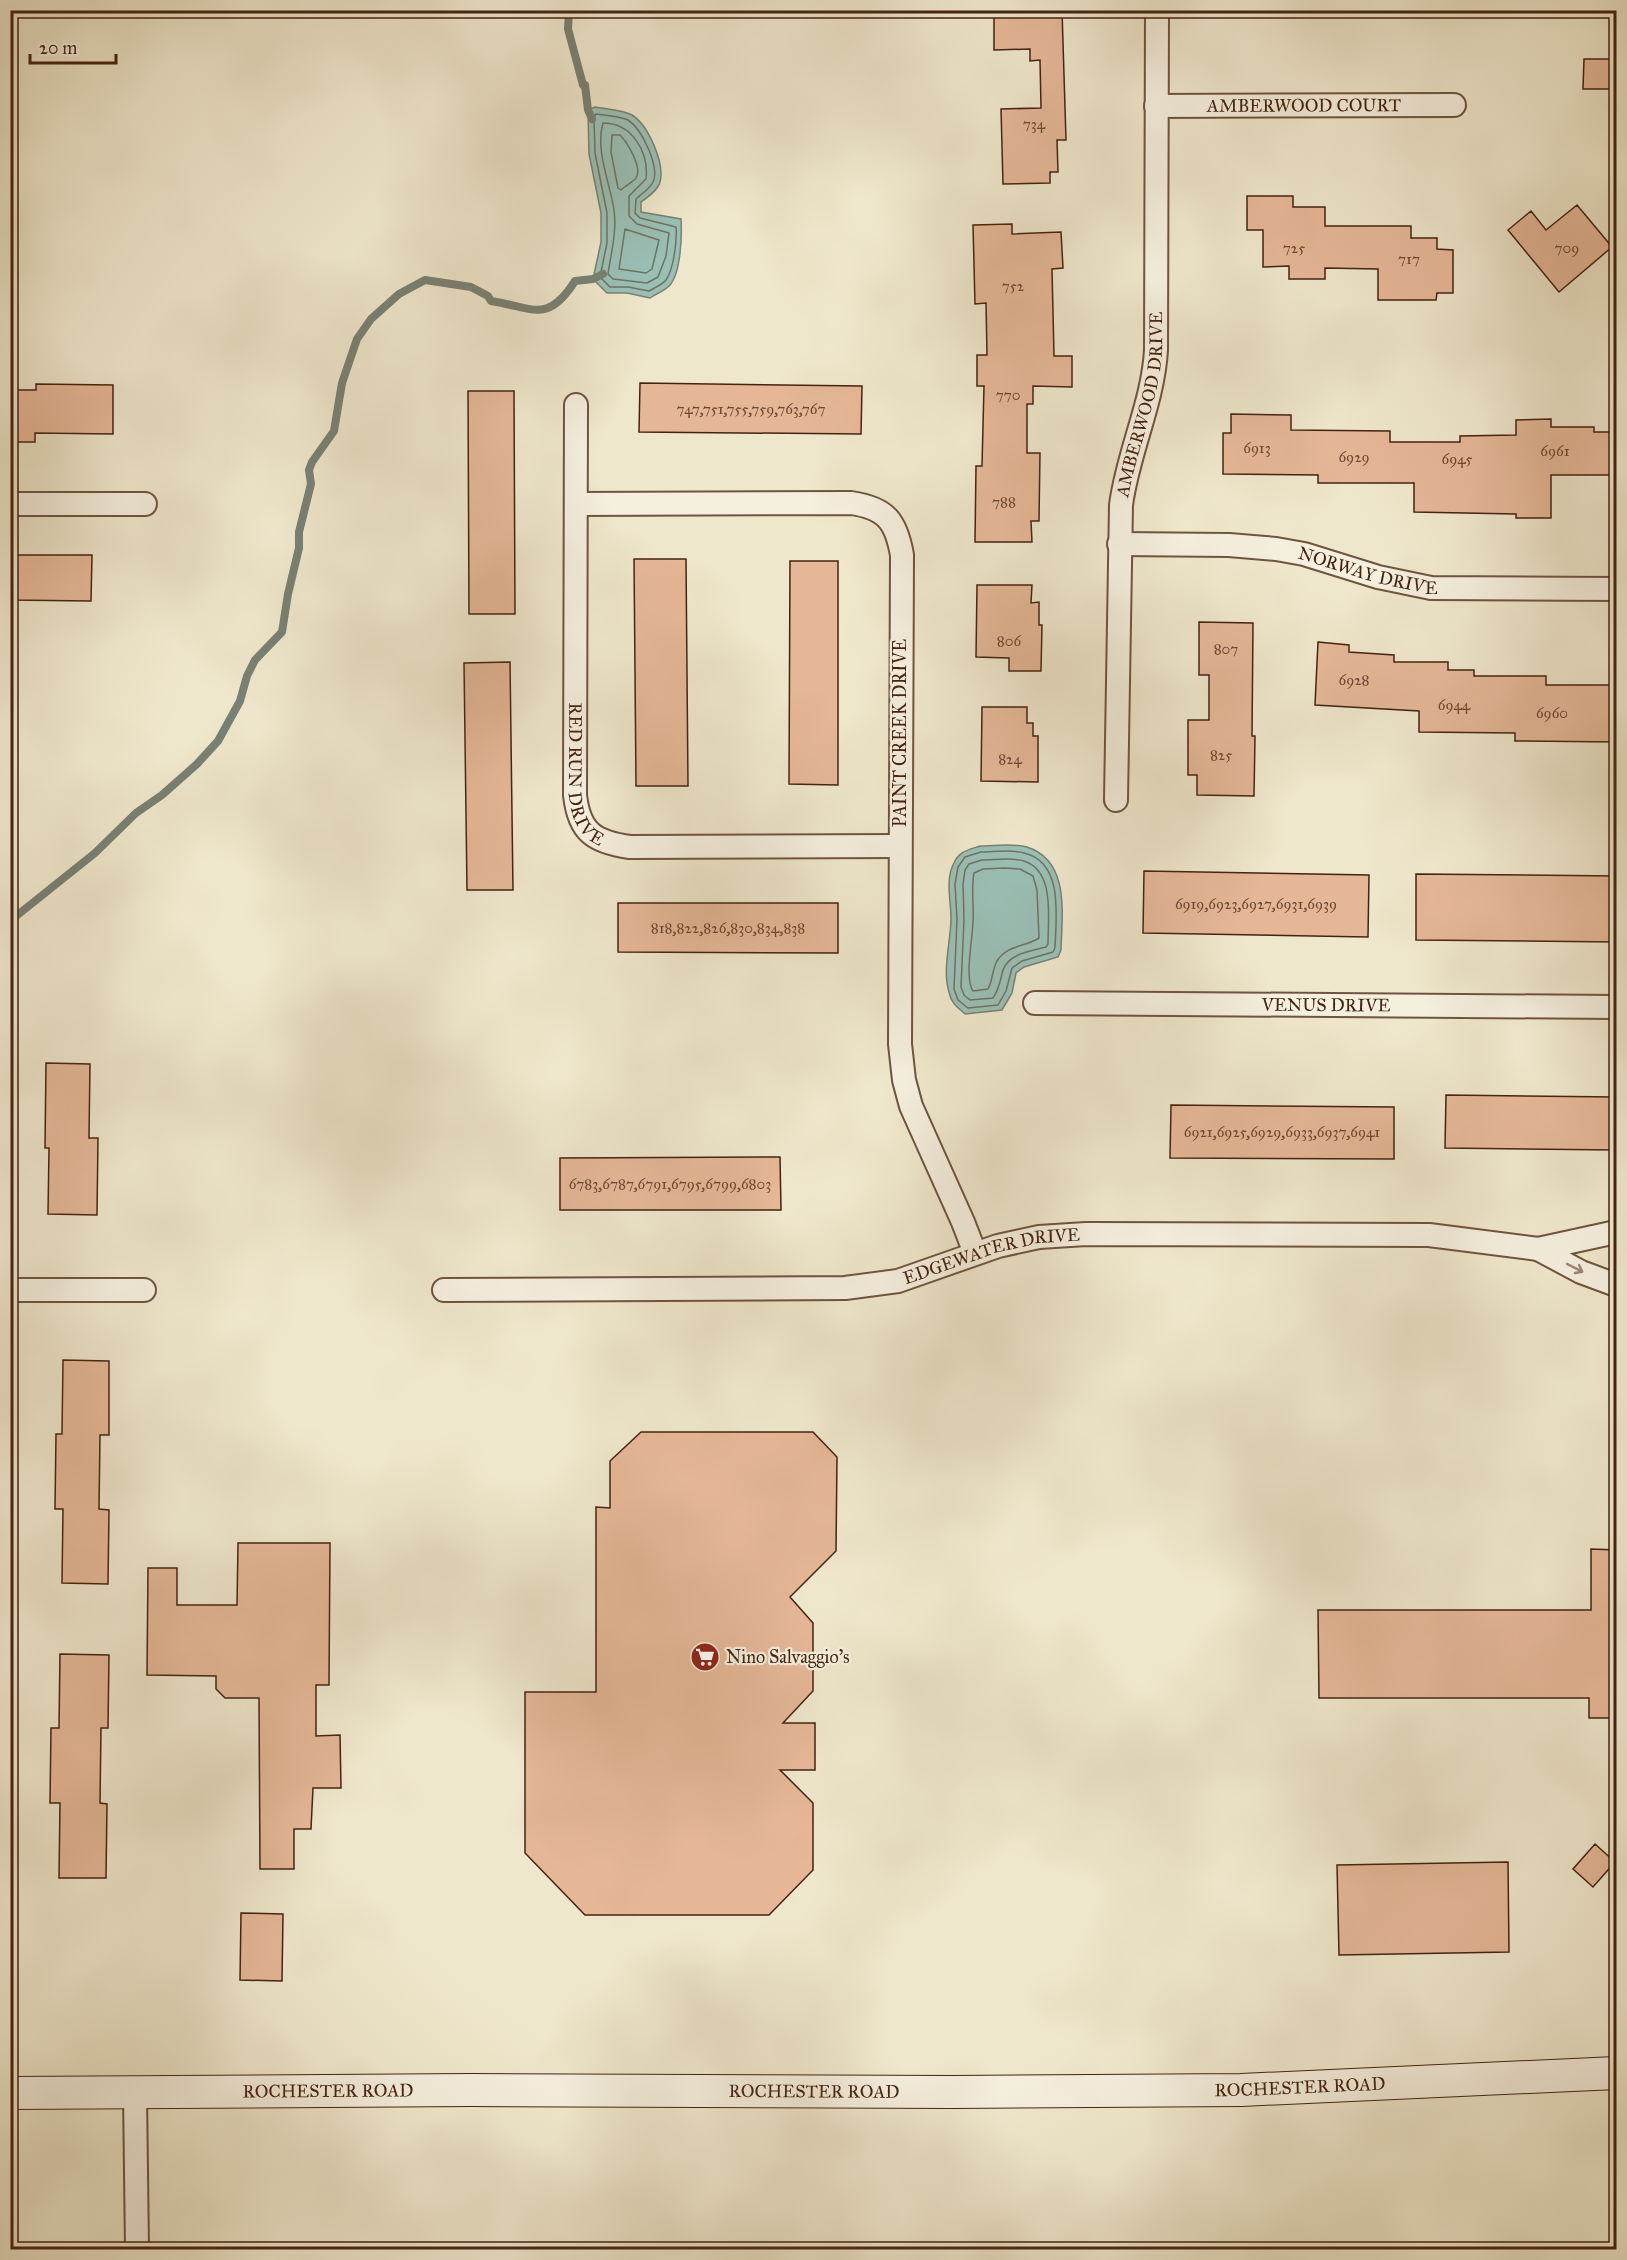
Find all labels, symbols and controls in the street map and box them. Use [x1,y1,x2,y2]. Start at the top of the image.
scale bar [30,27,116,65]
text: 20 m [39,37,77,59]
street label: AMBERWOOD COURT [1206,94,1401,117]
house number: 734 [1023,115,1046,133]
house number: 725 [1283,239,1305,257]
house number: 709 [1555,239,1579,257]
house number: 717 [1398,250,1420,268]
house number: 752 [1002,277,1025,295]
street label: AMBERWOOD DRIVE [1111,311,1167,500]
house number: 770 [996,386,1020,404]
house number: 747,751,755,759,763,767 [676,400,826,418]
house number: 6913 [1243,439,1271,457]
house number: 6961 [1540,442,1570,460]
house number: 6929 [1338,448,1370,466]
house number: 6945 [1441,450,1473,468]
house number: 788 [992,493,1016,511]
street label: NORWAY DRIVE [1295,542,1438,599]
house number: 806 [997,632,1023,650]
street label: PAINT CREEK DRIVE [889,639,911,827]
house number: 807 [1214,640,1238,658]
house number: 6928 [1338,671,1370,689]
house number: 6944 [1438,696,1471,714]
street label: RED RUN DRIVE [564,703,608,850]
house number: 6960 [1536,704,1568,722]
house number: 825 [1210,746,1232,764]
house number: 824 [998,750,1023,768]
house number: 6919,6923,6927,6931,6939 [1175,895,1337,913]
house number: 818,822,826,830,834,838 [651,919,805,937]
street label: VENUS DRIVE [1260,994,1391,1016]
house number: 6921,6925,6929,6933,6937,6941 [1184,1123,1380,1141]
house number: 6783,6787,6791,6795,6799,6803 [569,1175,771,1193]
street label: EDGEWATER DRIVE [900,1223,1081,1289]
one-way arrow [1565,1263,1583,1275]
supermarket icon: Nino Salvaggio's [689,1641,721,1673]
place label: Nino Salvaggio's [726,1646,850,1669]
street label: ROCHESTER ROAD [1214,2072,1386,2101]
street label: ROCHESTER ROAD [242,2079,414,2102]
street label: ROCHESTER ROAD [728,2080,900,2103]

